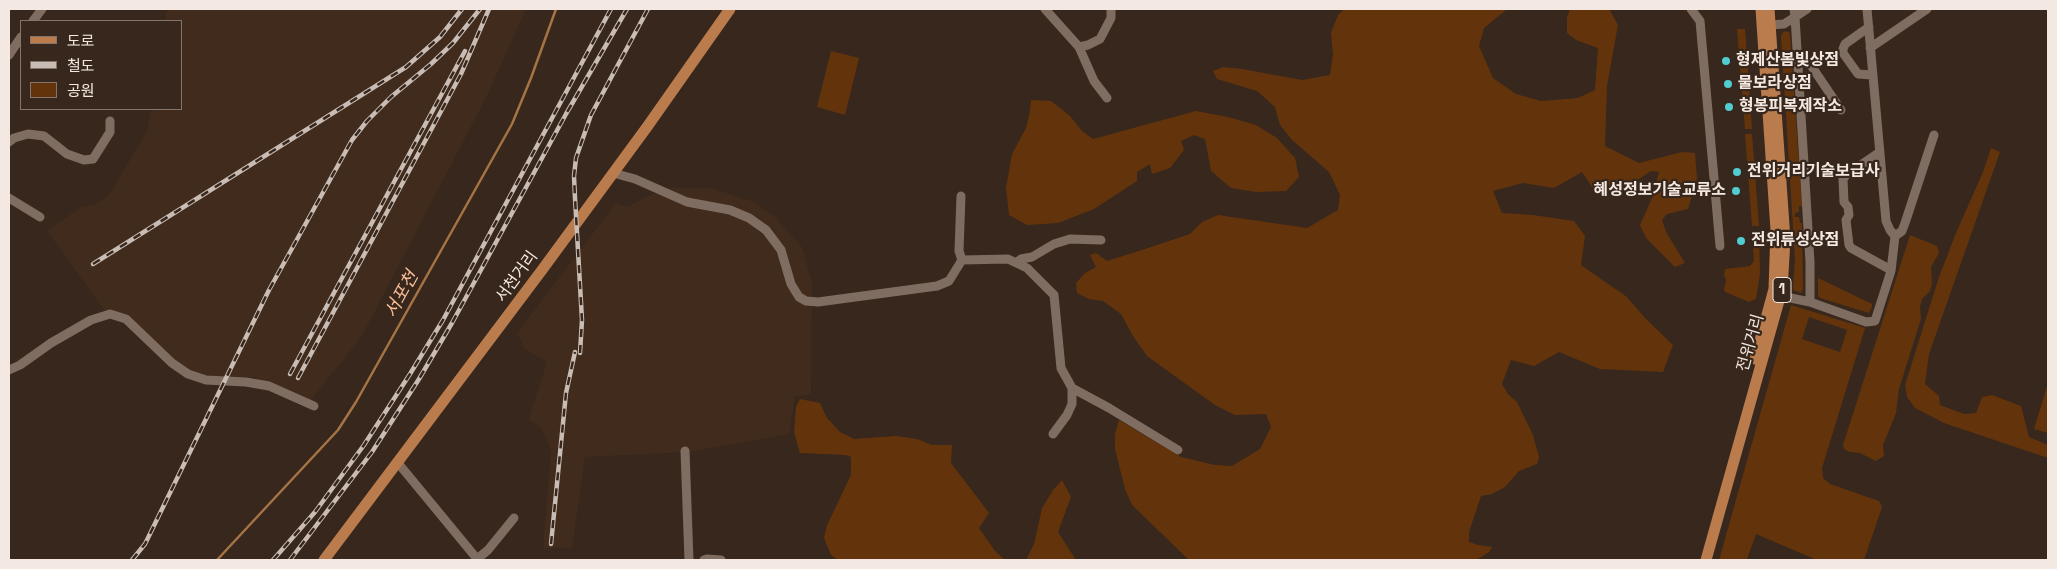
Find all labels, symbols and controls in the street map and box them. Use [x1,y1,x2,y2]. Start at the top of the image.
legend [20,20,182,110]
text: 도로 [67,31,95,50]
place label: 형제산봄빛상점 [1736,51,1839,71]
marker: 형제산봄빛상점 [1720,55,1732,67]
text: 철도 [67,56,95,75]
place label: 물보라상점 [1738,74,1812,94]
marker: 물보라상점 [1722,78,1734,90]
text: 공원 [67,81,95,100]
place label: 형봉피복제작소 [1739,97,1842,117]
marker: 형봉피복제작소 [1723,101,1735,113]
place label: 전위거리기술보급사 [1747,162,1879,182]
marker: 전위거리기술보급사 [1731,166,1743,178]
place label: 혜성정보기술교류소 [1594,181,1726,201]
marker: 혜성정보기술교류소 [1730,185,1742,197]
place label: 전위류성상점 [1751,231,1839,251]
marker: 전위류성상점 [1735,235,1747,247]
street label: 서천거리 [492,248,542,306]
water label: 서포천 [381,268,423,322]
road number: 1 [1773,278,1791,302]
street label: 전위거리 [1734,312,1768,374]

